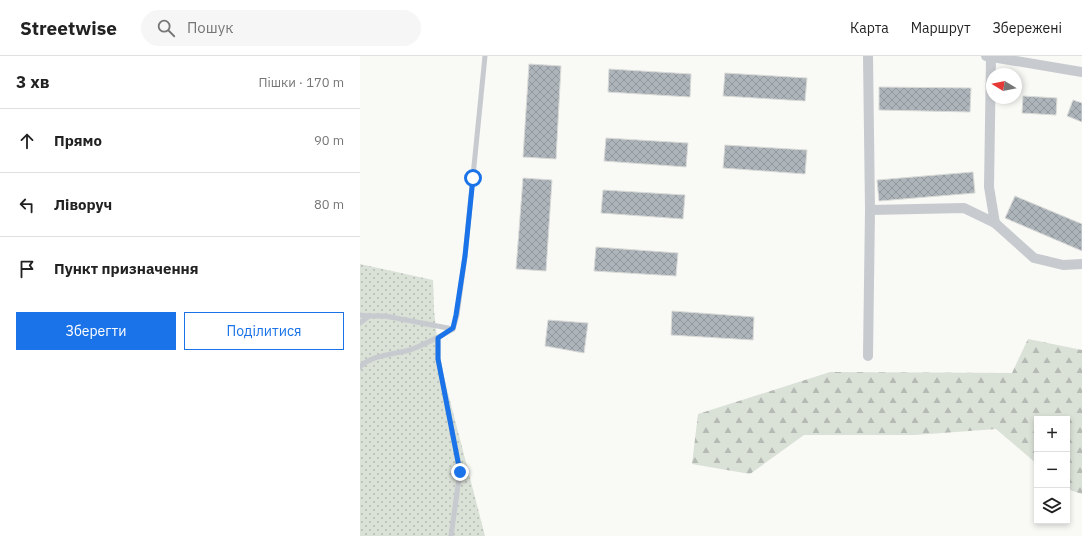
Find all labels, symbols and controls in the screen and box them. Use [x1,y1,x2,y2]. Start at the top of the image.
search box [141,10,421,46]
text: Streetwise [20,16,117,40]
icon: search [155,17,177,39]
text: Пошук [187,18,233,37]
text: Карта [850,19,889,37]
text: Маршрут [911,19,971,37]
text: Збережені [993,19,1062,37]
north arrow [986,68,1022,104]
text: 3 хв [16,71,50,93]
text: Пішки · 170 m [258,74,344,91]
icon: ahead [16,130,38,152]
text: Прямо [54,131,102,150]
text: 90 m [314,132,344,149]
route start [464,169,482,187]
icon: left [16,194,38,216]
text: Ліворуч [54,195,112,214]
text: 80 m [314,196,344,213]
icon: arrive [16,258,38,280]
text: Пункт призначення [54,259,199,278]
button: Зберегти [16,312,176,350]
button: Поділитися [184,312,344,350]
map controls [1034,416,1070,524]
button: + [1034,416,1070,452]
button: − [1034,452,1070,488]
route end [451,463,469,481]
button: layers [1034,488,1070,524]

